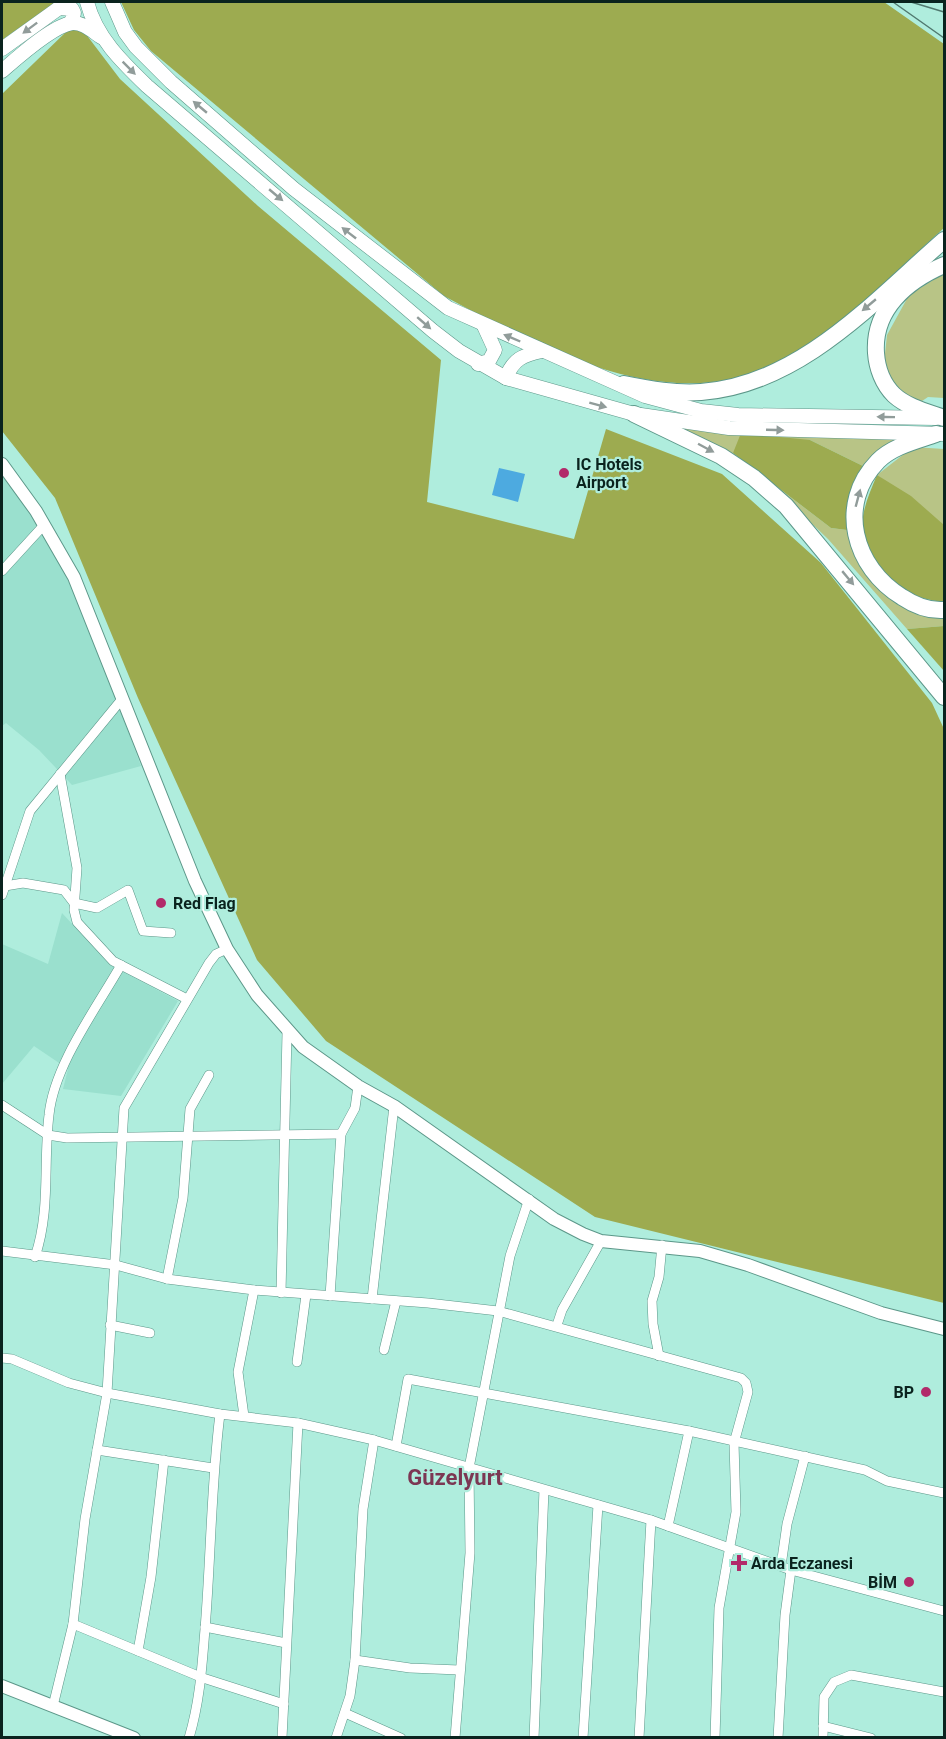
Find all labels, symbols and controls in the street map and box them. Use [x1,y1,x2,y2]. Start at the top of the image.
one-way arrow [22,21,37,33]
one-way arrow [121,60,135,74]
one-way arrow [193,101,208,114]
one-way arrow [268,188,283,201]
one-way arrow [342,227,357,239]
one-way arrow [861,299,877,312]
one-way arrow [416,316,431,329]
one-way arrow [503,333,521,342]
one-way arrow [588,400,607,410]
one-way arrow [877,413,896,422]
one-way arrow [766,425,785,435]
one-way arrow [697,443,714,453]
place label: IC Hotels Airport [576,455,642,492]
marker: IC Hotels Airport [557,466,571,480]
one-way arrow [853,489,863,507]
one-way arrow [842,570,855,586]
place label: Red Flag [173,894,236,913]
marker: Red Flag [154,896,168,910]
place label: BP [893,1383,914,1402]
marker: BP [919,1385,933,1399]
district label: Güzelyurt [407,1465,503,1490]
place label: Arda Eczanesi [751,1554,853,1573]
marker: Arda Eczanesi [732,1556,746,1570]
place label: BİM [868,1573,897,1592]
marker: BİM [902,1575,916,1589]

